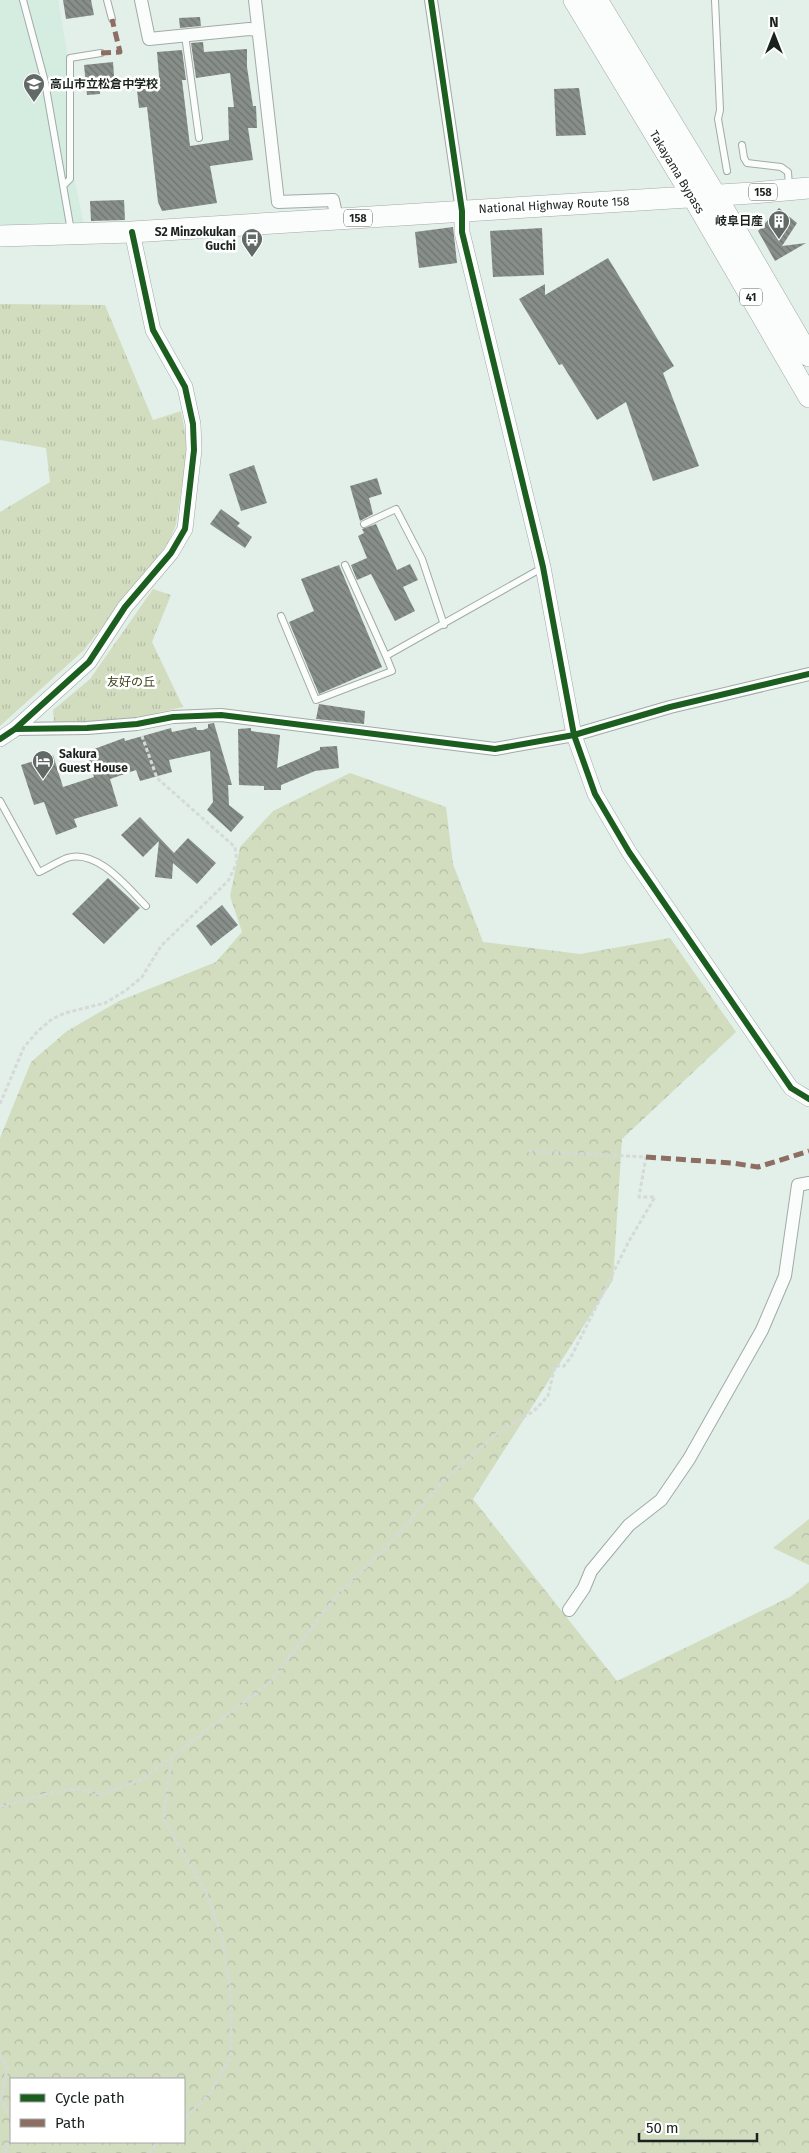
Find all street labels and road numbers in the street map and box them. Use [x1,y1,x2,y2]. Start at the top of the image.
street label: Takayama Bypass [647,128,708,216]
road number: 158 [749,183,777,200]
street label: National Highway Route 158 [478,194,630,216]
road number: 158 [344,210,372,227]
road number: 41 [740,288,762,306]

